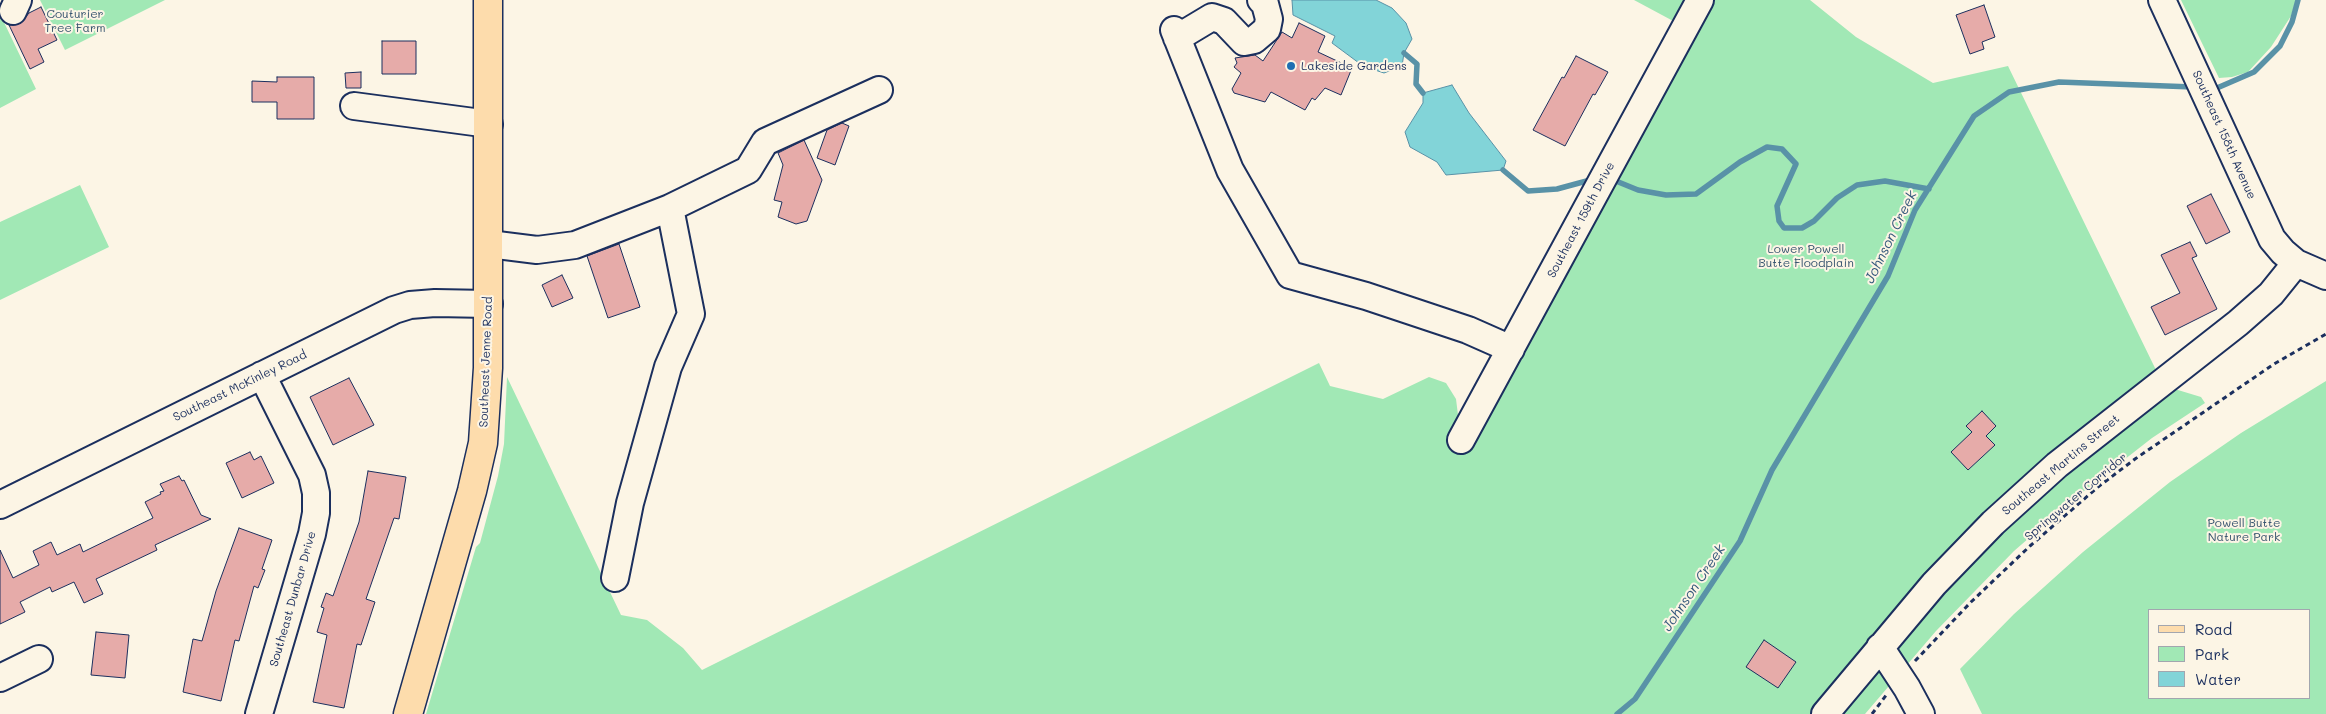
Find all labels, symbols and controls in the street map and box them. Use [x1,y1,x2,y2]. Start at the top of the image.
park label: Couturier Tree Farm [44,7,106,35]
place label: Lakeside Gardens [1301,59,1407,73]
marker: Lakeside Gardens [1285,60,1297,72]
street label: Southeast 158th Avenue [2189,68,2259,202]
street label: Southeast 159th Drive [1544,159,1618,281]
water label: Johnson Creek [1861,188,1921,286]
park label: Lower Powell Butte Floodplain [1758,242,1854,270]
street label: Southeast Jenne Road [477,296,495,428]
street label: Southeast McKinley Road [171,347,309,425]
street label: Southeast Martins Street [1999,412,2123,518]
street label: Springwater Corridor [2022,450,2130,544]
park label: Powell Butte Nature Park [2207,516,2281,544]
street label: Southeast Dunbar Drive [267,529,319,669]
water label: Johnson Creek [1659,542,1729,634]
legend [2148,609,2311,699]
text: Road [2195,619,2232,639]
text: Park [2195,644,2229,664]
text: Water [2195,669,2241,689]

